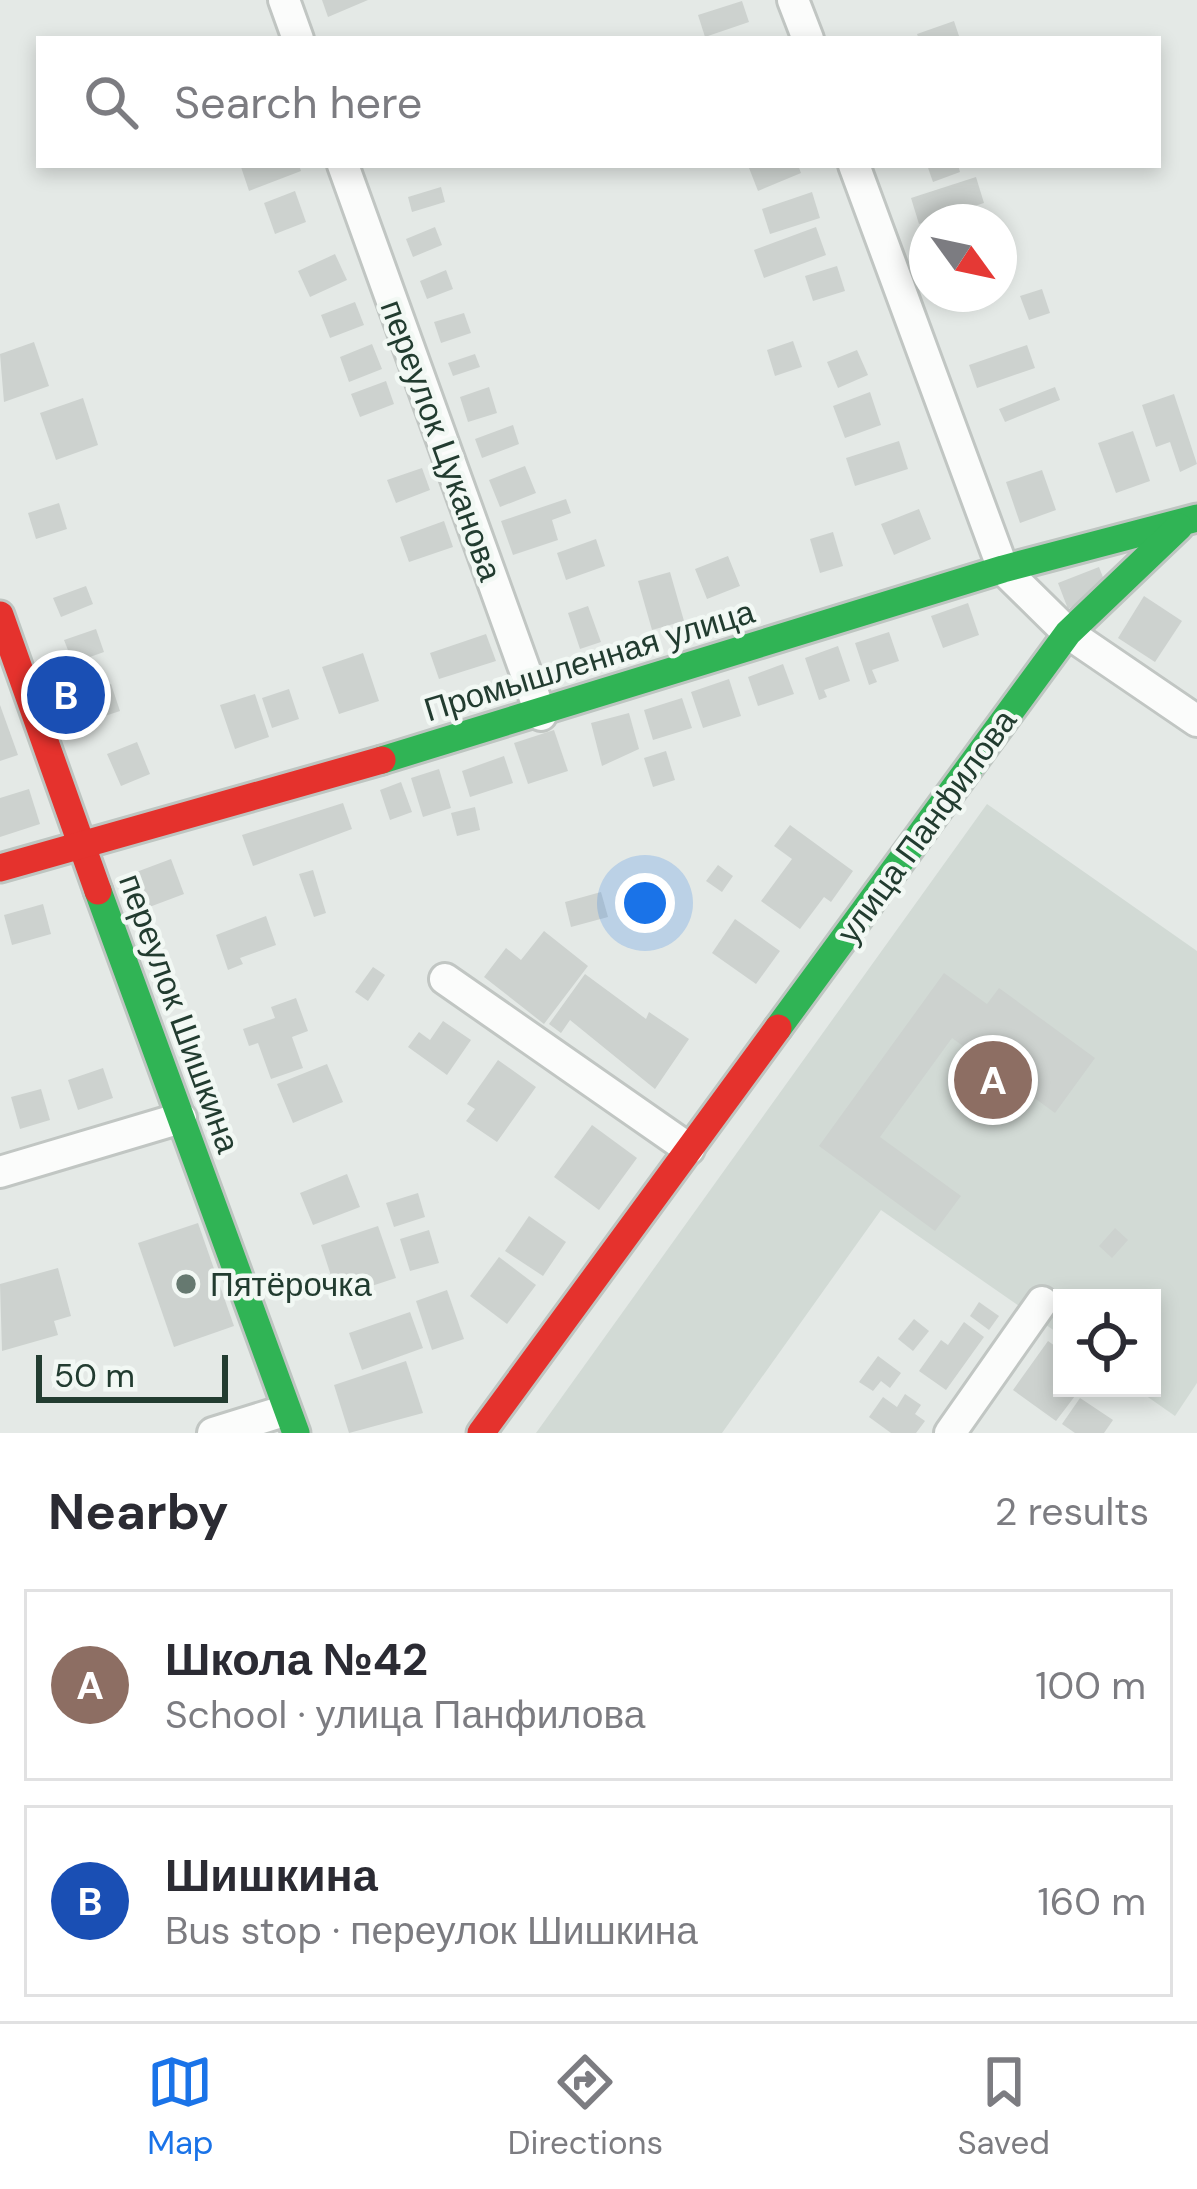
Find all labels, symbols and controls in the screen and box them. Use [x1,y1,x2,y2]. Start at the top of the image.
search box [36,36,1161,168]
icon: search [78,69,144,135]
text: Search here [174,73,422,132]
north arrow [909,204,1017,312]
street label: переулок Цуканова [371,294,513,587]
street label: Промышленная улица [419,590,760,731]
pin: B [27,650,105,740]
street label: улица Панфилова [827,700,1026,952]
street label: переулок Шишкина [109,868,250,1159]
your location [615,873,675,933]
pin: A [954,1035,1032,1125]
place label: Пятёрочка [210,1263,372,1306]
marker: Пятёрочка [173,1271,199,1297]
map controls [1053,1289,1161,1397]
button: locate [1053,1289,1161,1397]
scale bar [36,1349,228,1402]
text: 50 m [54,1354,135,1397]
text: Nearby [48,1478,229,1545]
text: 2 results [995,1486,1149,1537]
text: Школа №42 [165,1630,428,1689]
text: A [76,1660,104,1711]
text: 100 m [1035,1660,1146,1711]
text: School · улица Панфилова [165,1689,645,1740]
text: Шишкина [165,1846,378,1905]
text: B [78,1876,102,1927]
text: 160 m [1038,1876,1146,1927]
text: Bus stop · переулок Шишкина [165,1905,698,1956]
tab: Map [147,2049,214,2164]
tab: Directions [508,2049,663,2164]
tab: Saved [957,2049,1050,2164]

